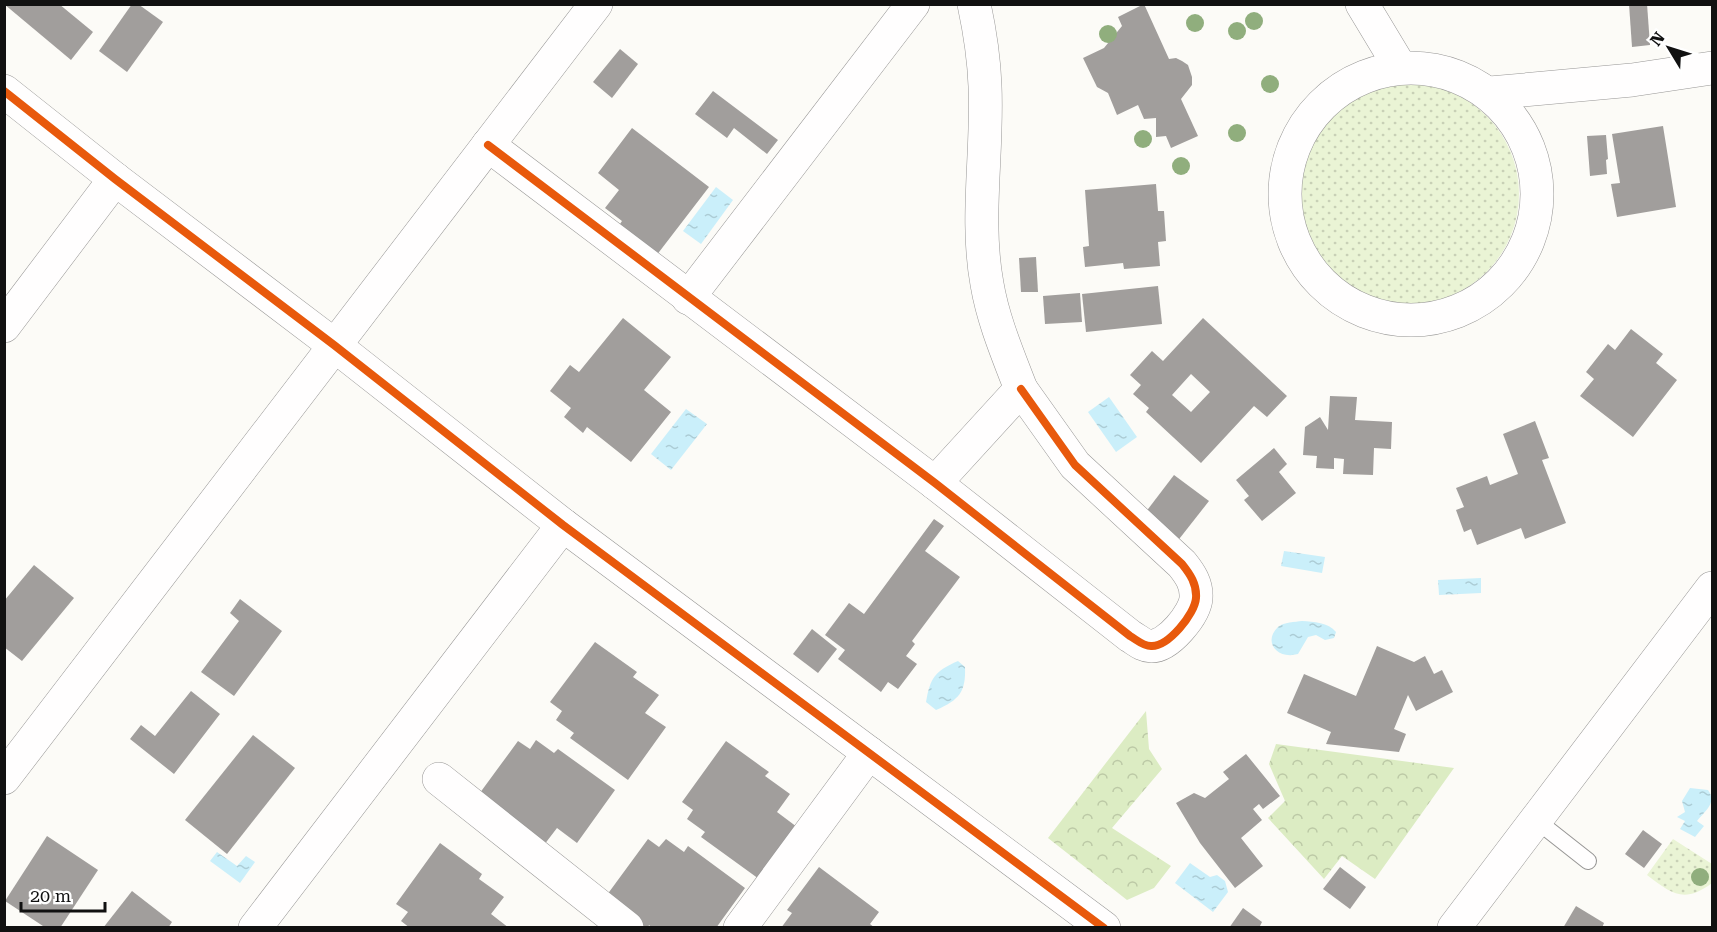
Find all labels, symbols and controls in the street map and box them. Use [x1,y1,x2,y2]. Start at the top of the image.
north arrow [1639,18,1699,78]
text: N [1646,28,1669,50]
scale bar [21,875,105,913]
text: 20 m [30,885,71,906]

